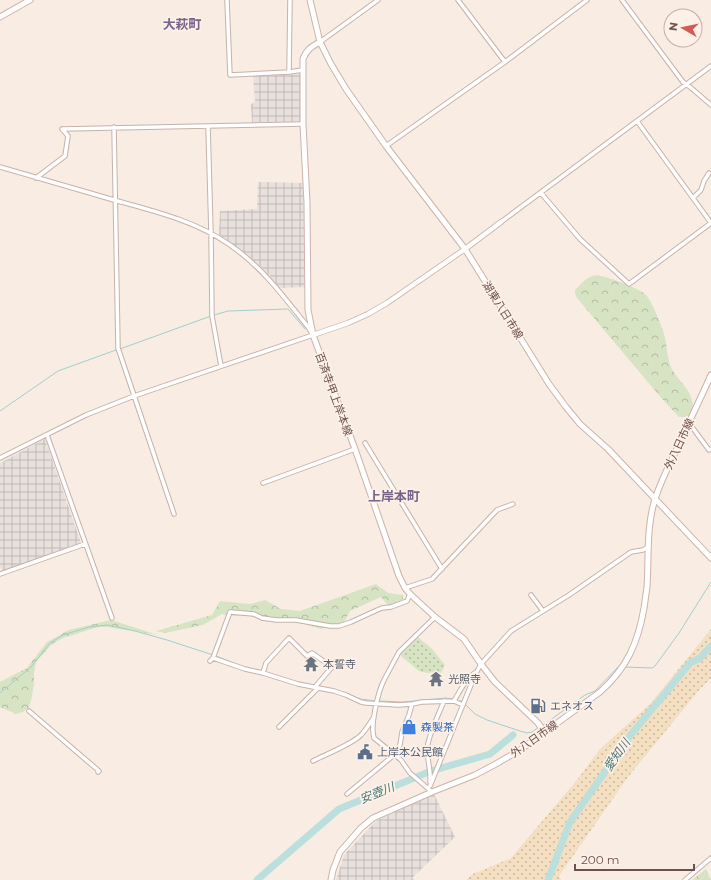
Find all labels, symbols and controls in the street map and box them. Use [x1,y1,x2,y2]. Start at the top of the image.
north arrow [663,8,703,48]
district label: 大萩町 [162,16,202,32]
text: N [666,21,681,32]
street label: 湖東八日市線 [480,278,526,342]
street label: 百済寺甲上岸本線 [312,350,356,438]
street label: 外八日市線 [661,416,697,472]
district label: 上岸本町 [368,488,420,504]
temple icon: 本誓寺 [302,655,320,673]
place label: 本誓寺 [323,657,356,671]
temple icon: 光照寺 [427,670,445,688]
place label: 光照寺 [448,672,481,686]
fuel station icon: エネオス [529,697,547,715]
place label: エネオス [550,699,594,713]
street label: 外八日市線 [507,717,561,761]
shop icon: 森製茶 [400,718,418,736]
place label: 森製茶 [421,720,454,734]
water label: 愛知川 [600,734,634,774]
public building icon: 上岸本公民館 [356,743,374,761]
place label: 上岸本公民館 [377,745,443,759]
water label: 安壺川 [357,778,398,806]
scale bar [575,846,694,872]
text: 200 m [581,852,620,867]

